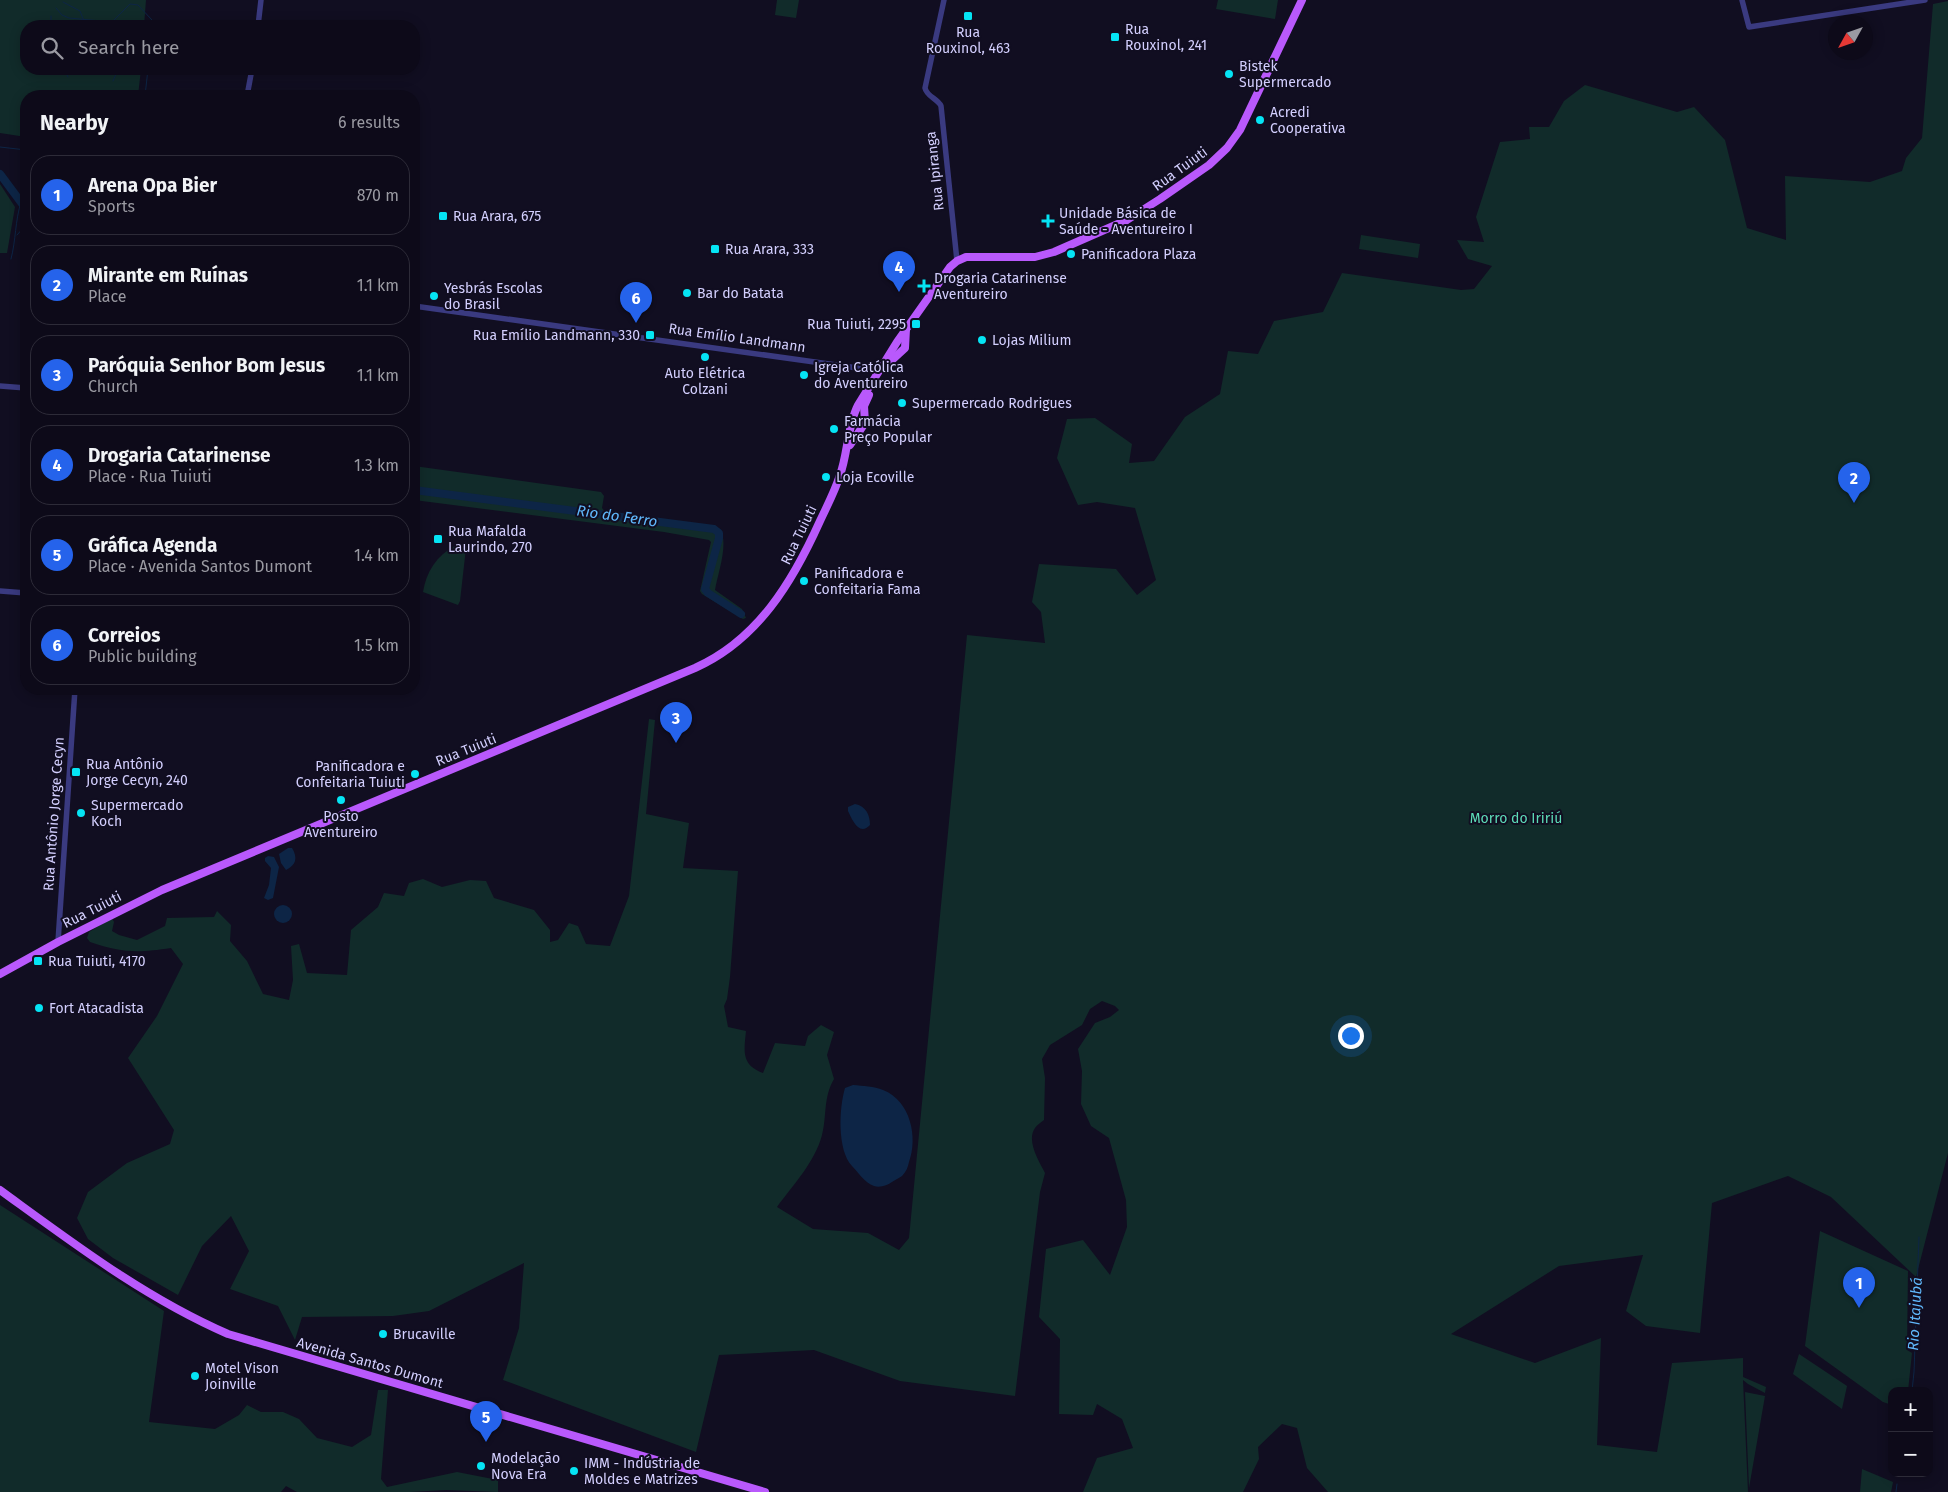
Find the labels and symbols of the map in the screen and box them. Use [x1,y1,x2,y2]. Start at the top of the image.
marker: Rua Rouxinol, 463 [962,10,974,22]
north arrow [1828,15,1873,60]
place label: Rua Rouxinol, 241 [1125,21,1207,54]
place label: Rua Rouxinol, 463 [926,24,1010,57]
marker: Rua Rouxinol, 241 [1109,31,1121,43]
place label: Bistek Supermercado [1239,58,1331,91]
marker: Bistek Supermercado [1223,68,1235,80]
place label: Acredi Cooperativa [1270,104,1346,137]
marker: Acredi Cooperativa [1254,114,1266,126]
street label: Rua Ipiranga [922,130,948,212]
street label: Rua Tuiuti [1149,143,1211,195]
place label: Unidade Básica de Saúde - Aventureiro I [1059,205,1193,238]
place label: Rua Arara, 675 [453,208,541,225]
marker: Rua Arara, 675 [437,210,449,222]
marker: Unidade Básica de Saúde - Aventureiro I [1041,214,1055,228]
place label: Rua Arara, 333 [725,241,814,258]
marker: Rua Arara, 333 [709,243,721,255]
place label: Panificadora Plaza [1081,246,1196,263]
marker: Panificadora Plaza [1065,248,1077,260]
pin: 4 [883,251,915,292]
place label: Drogaria Catarinense Aventureiro [934,270,1067,303]
place label: Yesbrás Escolas do Brasil [444,280,543,313]
marker: Drogaria Catarinense Aventureiro [918,280,930,292]
pin: 6 [620,282,652,323]
place label: Bar do Batata [697,285,784,302]
marker: Bar do Batata [681,287,693,299]
marker: Yesbrás Escolas do Brasil [428,290,440,302]
place label: Rua Tuiuti, 2295 [807,316,906,333]
marker: Rua Tuiuti, 2295 [910,318,922,330]
street label: Rua Emílio Landmann [667,320,807,356]
place label: Rua Emílio Landmann, 330 [473,327,640,344]
marker: Rua Emílio Landmann, 330 [644,329,656,341]
place label: Lojas Milium [992,332,1071,349]
marker: Lojas Milium [976,334,988,346]
marker: Auto Elétrica Colzani [699,351,711,363]
place label: Igreja Católica do Aventureiro [814,359,908,392]
place label: Auto Elétrica Colzani [665,365,745,398]
marker: Igreja Católica do Aventureiro [798,369,810,381]
place label: Supermercado Rodrigues [912,395,1072,412]
marker: Supermercado Rodrigues [896,397,908,409]
place label: Farmácia Preço Popular [844,413,933,446]
marker: Farmácia Preço Popular [828,423,840,435]
pin: 2 [1838,462,1870,503]
place label: Loja Ecoville [836,469,914,486]
marker: Loja Ecoville [820,471,832,483]
water label: Rio do Ferro [576,501,658,531]
street label: Rua Tuiuti [777,503,821,567]
place label: Rua Mafalda Laurindo, 270 [448,523,532,556]
marker: Rua Mafalda Laurindo, 270 [432,533,444,545]
place label: Panificadora e Confeitaria Fama [814,565,921,598]
marker: Panificadora e Confeitaria Fama [798,575,810,587]
pin: 3 [660,702,692,743]
street label: Rua Tuiuti [433,730,499,770]
street label: Rua Antônio Jorge Cecyn [40,736,68,892]
place label: Rua Antônio Jorge Cecyn, 240 [86,756,188,789]
place label: Panificadora e Confeitaria Tuiuti [296,758,405,791]
marker: Rua Antônio Jorge Cecyn, 240 [70,766,82,778]
marker: Panificadora e Confeitaria Tuiuti [409,768,421,780]
marker: Posto Aventureiro [335,794,347,806]
place label: Supermercado Koch [91,797,183,830]
marker: Supermercado Koch [75,807,87,819]
place label: Posto Aventureiro [304,808,378,841]
park label: Morro do Iririú [1470,810,1562,827]
street label: Rua Tuiuti [60,888,124,932]
place label: Rua Tuiuti, 4170 [48,953,146,970]
marker: Rua Tuiuti, 4170 [32,955,44,967]
place label: Fort Atacadista [49,1000,144,1017]
marker: Fort Atacadista [33,1002,45,1014]
your location [1338,1023,1364,1049]
pin: 1 [1843,1267,1875,1308]
water label: Rio Itajubá [1904,1277,1926,1351]
place label: Brucaville [393,1326,456,1343]
marker: Brucaville [377,1328,389,1340]
street label: Avenida Santos Dumont [295,1334,446,1392]
place label: Motel Vison Joinville [205,1360,279,1393]
marker: Motel Vison Joinville [189,1370,201,1382]
pin: 5 [470,1401,502,1442]
place label: Modelação Nova Era [491,1450,560,1483]
place label: IMM - Indústria de Moldes e Matrizes [584,1455,700,1488]
marker: Modelação Nova Era [475,1460,487,1472]
marker: IMM - Indústria de Moldes e Matrizes [568,1465,580,1477]

